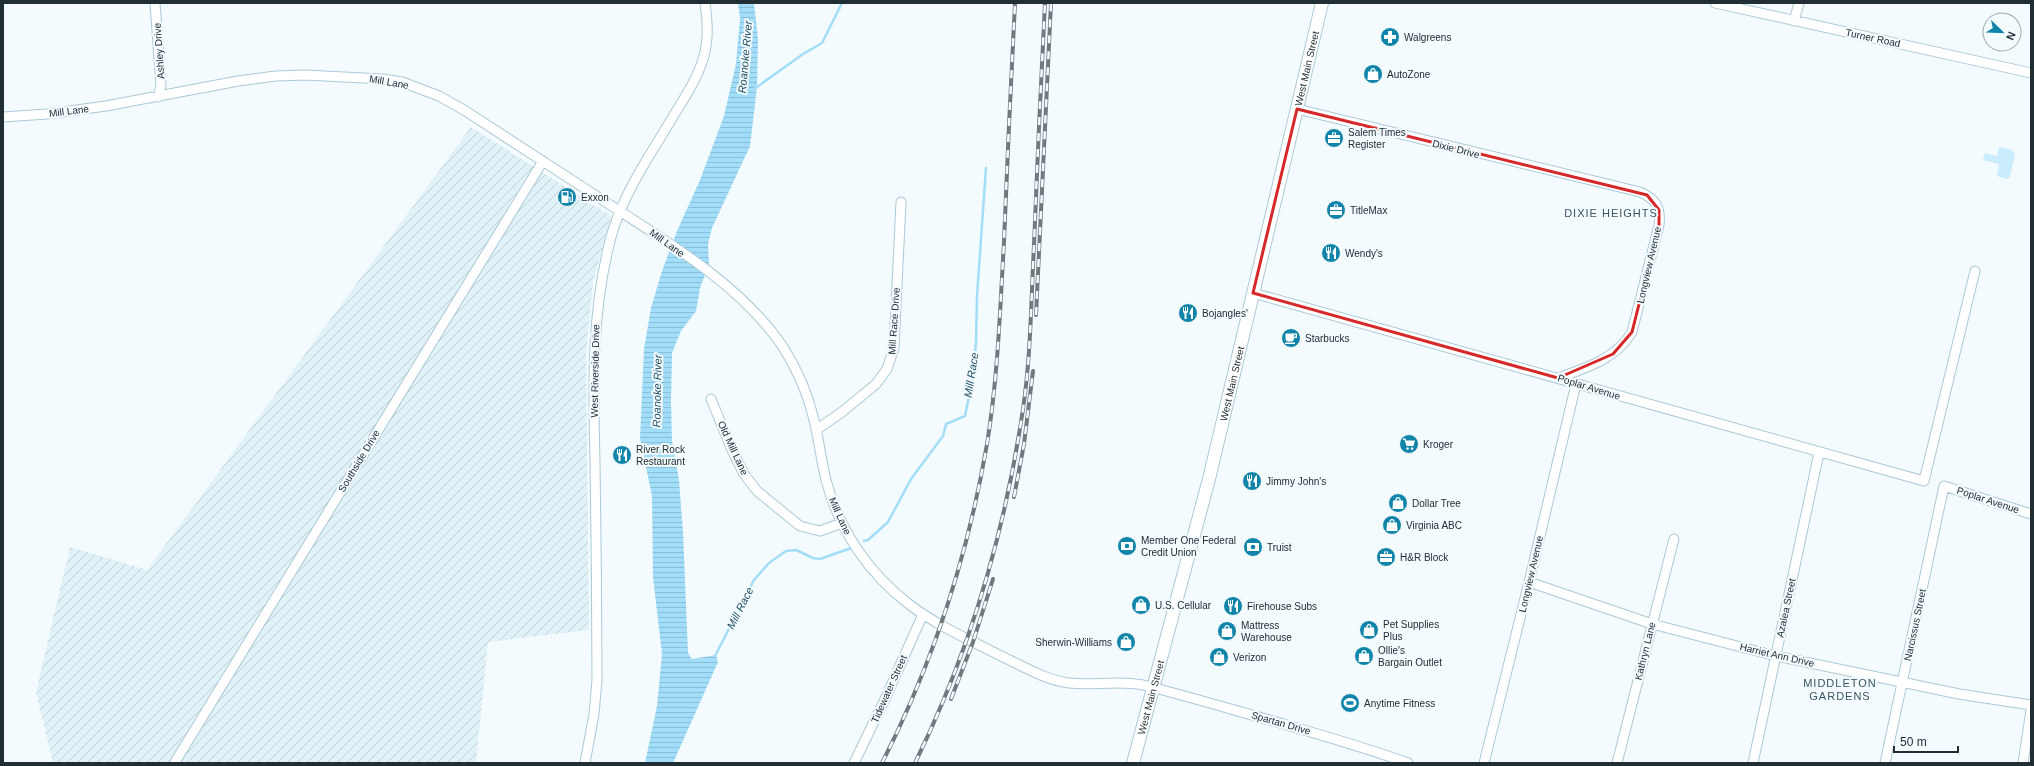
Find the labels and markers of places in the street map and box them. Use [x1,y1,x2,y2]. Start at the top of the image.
pharmacy icon: Walgreens [1379,26,1401,48]
place label: Walgreens [1404,32,1451,43]
shop icon: AutoZone [1362,63,1384,85]
place label: AutoZone [1387,69,1431,80]
office icon: Salem Times Register [1323,127,1345,149]
place label: Salem Times Register [1348,127,1406,150]
fuel station icon: Exxon [556,186,578,208]
place label: Exxon [581,192,609,203]
office icon: TitleMax [1325,199,1347,221]
place label: TitleMax [1350,205,1387,216]
restaurant icon: Wendy's [1320,242,1342,264]
place label: Wendy's [1345,248,1383,259]
restaurant icon: Bojangles' [1177,302,1199,324]
place label: Bojangles' [1202,308,1248,319]
cafe icon: Starbucks [1280,327,1302,349]
place label: Starbucks [1305,333,1349,344]
supermarket icon: Kroger [1398,433,1420,455]
place label: Kroger [1423,439,1454,450]
restaurant icon: River Rock Restaurant [611,444,633,466]
place label: River Rock Restaurant [636,444,686,467]
restaurant icon: Jimmy John's [1241,470,1263,492]
place label: Jimmy John's [1266,476,1326,487]
shop icon: Dollar Tree [1387,492,1409,514]
place label: Dollar Tree [1412,498,1461,509]
shop icon: Virginia ABC [1381,514,1403,536]
place label: Virginia ABC [1406,520,1462,531]
bank icon: Member One Federal Credit Union [1116,535,1138,557]
place label: Member One Federal Credit Union [1141,535,1236,558]
bank icon: Truist [1242,536,1264,558]
place label: Truist [1267,542,1292,553]
office icon: H&R Block [1375,546,1397,568]
place label: H&R Block [1400,552,1449,563]
shop icon: U.S. Cellular [1130,594,1152,616]
restaurant icon: Firehouse Subs [1222,595,1244,617]
place label: U.S. Cellular [1155,600,1212,611]
place label: Firehouse Subs [1247,601,1317,612]
shop icon: Pet Supplies Plus [1358,619,1380,641]
place label: Pet Supplies Plus [1383,619,1439,642]
shop icon: Mattress Warehouse [1216,620,1238,642]
place label: Mattress Warehouse [1241,620,1292,643]
shop icon: Sherwin-Williams [1115,631,1137,653]
place label: Sherwin-Williams [1035,637,1112,648]
shop icon: Ollie's Bargain Outlet [1353,645,1375,667]
place label: Ollie's Bargain Outlet [1378,645,1442,668]
shop icon: Verizon [1208,646,1230,668]
place label: Verizon [1233,652,1266,663]
sports icon: Anytime Fitness [1339,692,1361,714]
place label: Anytime Fitness [1364,698,1435,709]

